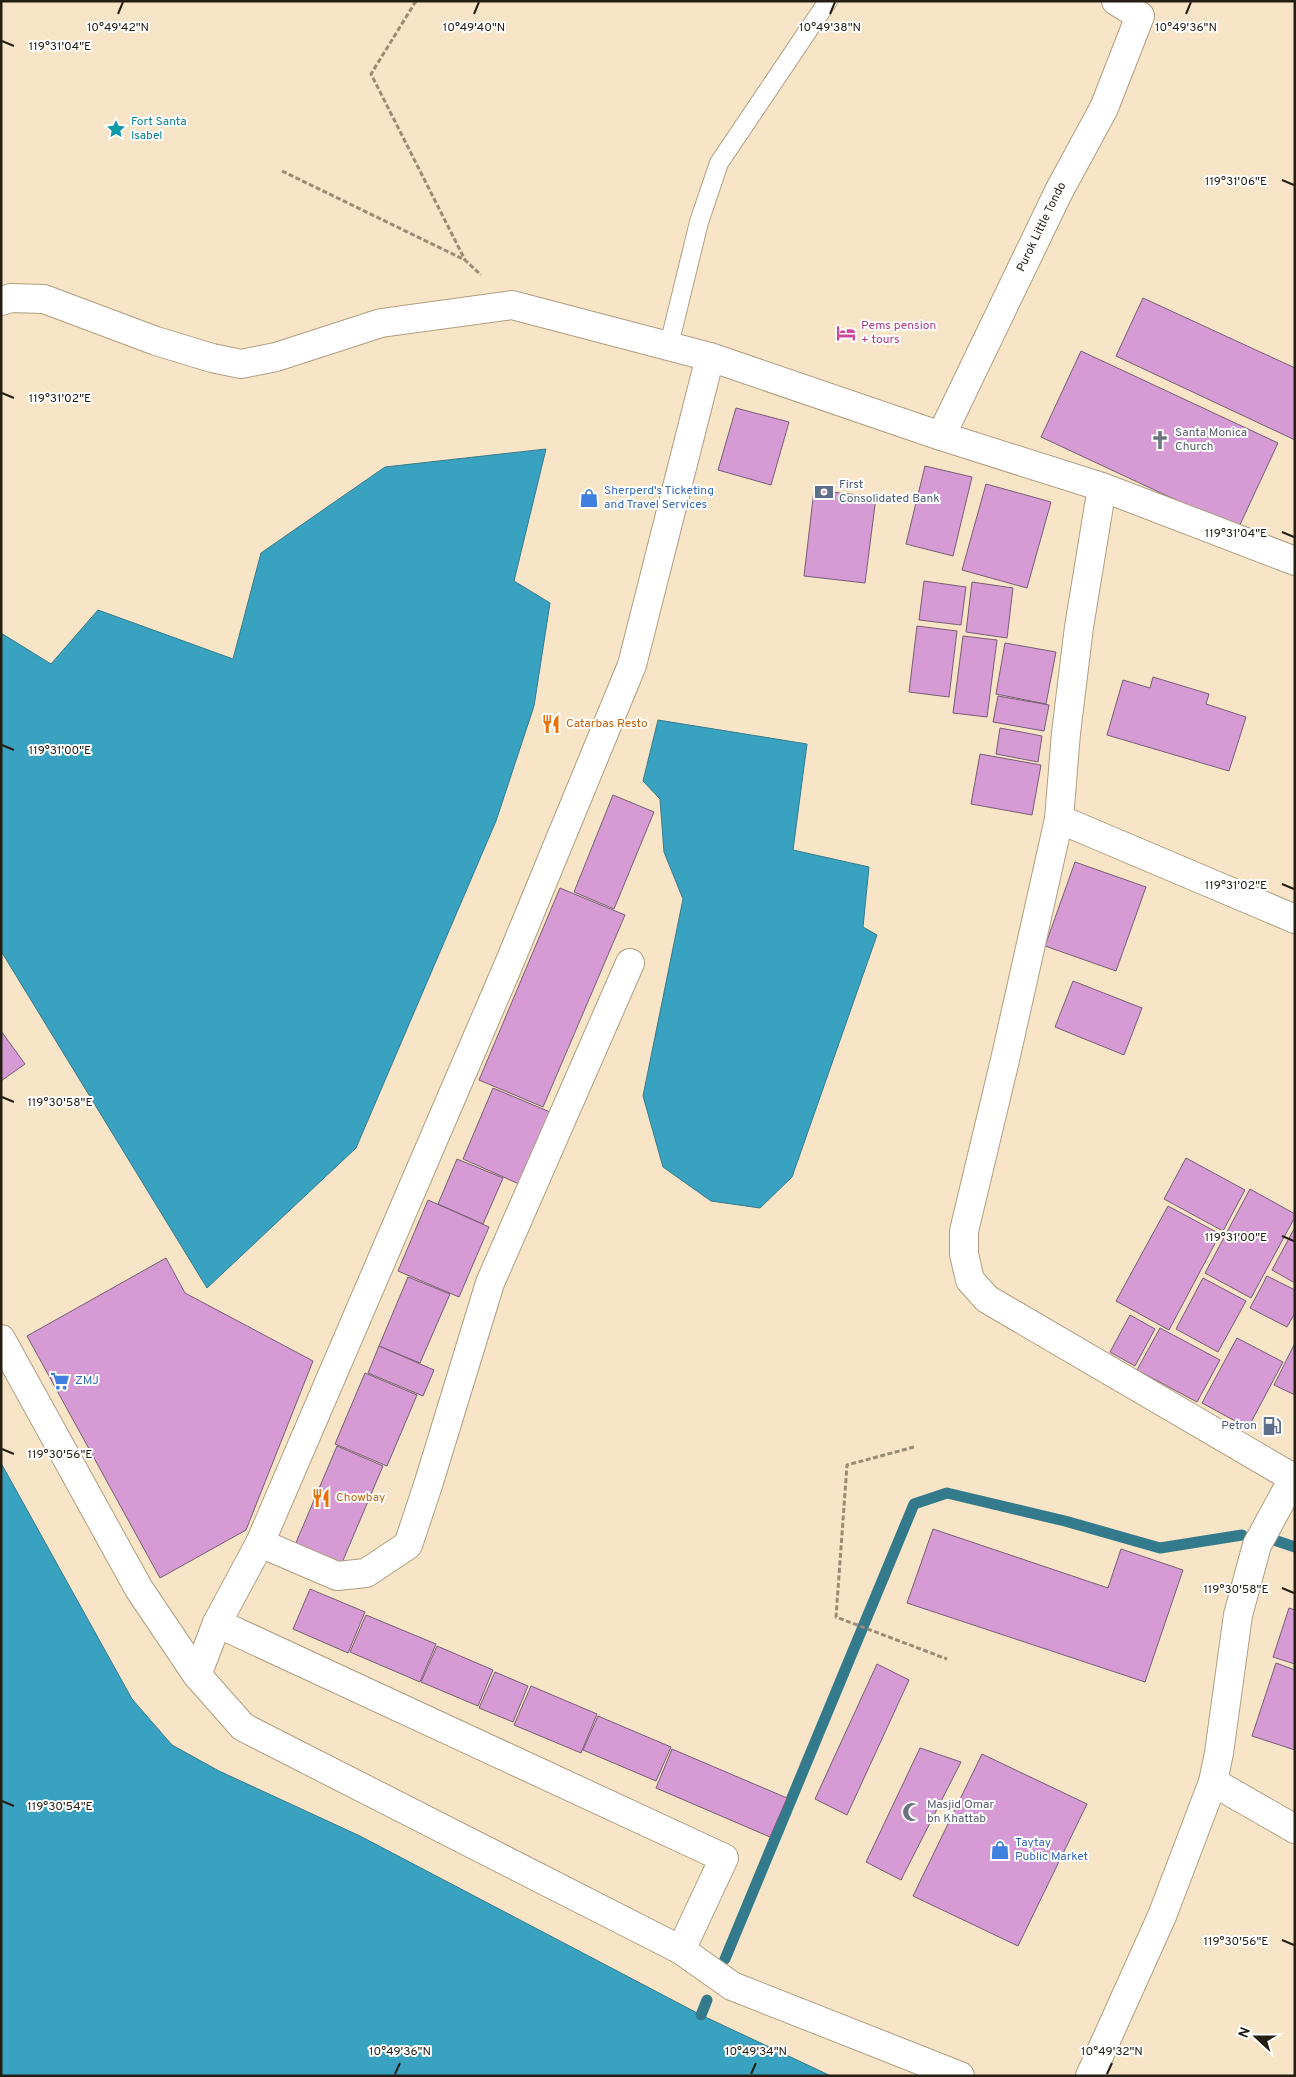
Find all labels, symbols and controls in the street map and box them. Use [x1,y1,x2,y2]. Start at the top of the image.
text: 10°49'42"N [87,20,149,36]
text: 10°49'40"N [443,20,505,36]
text: 10°49'38"N [799,20,861,36]
text: 10°49'36"N [1155,20,1217,36]
text: 119°31'04"E [29,39,91,55]
place label: Fort Santa Isabel [131,114,187,144]
place icon: Fort Santa Isabel [105,118,127,140]
text: 119°31'06"E [1205,174,1267,190]
street label: Purok Little Tondo [1013,179,1070,275]
place label: Pems pension + tours [861,318,936,348]
hotel icon: Pems pension + tours [835,322,857,344]
text: 119°31'02"E [29,391,91,407]
place label: Santa Monica Church [1175,425,1247,455]
church icon: Santa Monica Church [1149,429,1171,451]
place label: First Consolidated Bank [839,477,940,507]
bank icon: First Consolidated Bank [813,481,835,503]
place label: Sherperd's Ticketing and Travel Services [604,483,714,513]
shop icon: Sherperd's Ticketing and Travel Services [578,487,600,509]
text: 119°31'04"E [1205,526,1267,542]
restaurant icon: Catarbas Resto [540,713,562,735]
place label: Catarbas Resto [566,716,648,732]
text: 119°31'00"E [29,743,91,759]
text: 119°31'02"E [1205,878,1267,894]
text: 119°30'58"E [27,1095,93,1111]
text: 119°31'00"E [1205,1230,1267,1246]
supermarket icon: ZMJ [49,1370,71,1392]
place label: ZMJ [75,1373,99,1389]
fuel station icon: Petron [1261,1415,1283,1437]
place label: Petron [1221,1418,1257,1434]
text: 119°30'56"E [27,1447,93,1463]
restaurant icon: Chowbay [310,1487,332,1509]
place label: Chowbay [336,1490,385,1506]
text: 119°30'58"E [1203,1582,1269,1598]
place label: Masjid Omar bn Khattab [927,1797,994,1827]
text: 119°30'54"E [27,1799,93,1815]
mosque icon: Masjid Omar bn Khattab [901,1801,923,1823]
place label: Taytay Public Market [1015,1835,1088,1865]
shop icon: Taytay Public Market [989,1839,1011,1861]
text: 119°30'56"E [1203,1934,1269,1950]
north arrow [1231,2012,1281,2062]
text: N [1236,2025,1255,2041]
text: 10°49'36"N [369,2044,431,2060]
text: 10°49'34"N [725,2044,787,2060]
text: 10°49'32"N [1081,2044,1143,2060]

